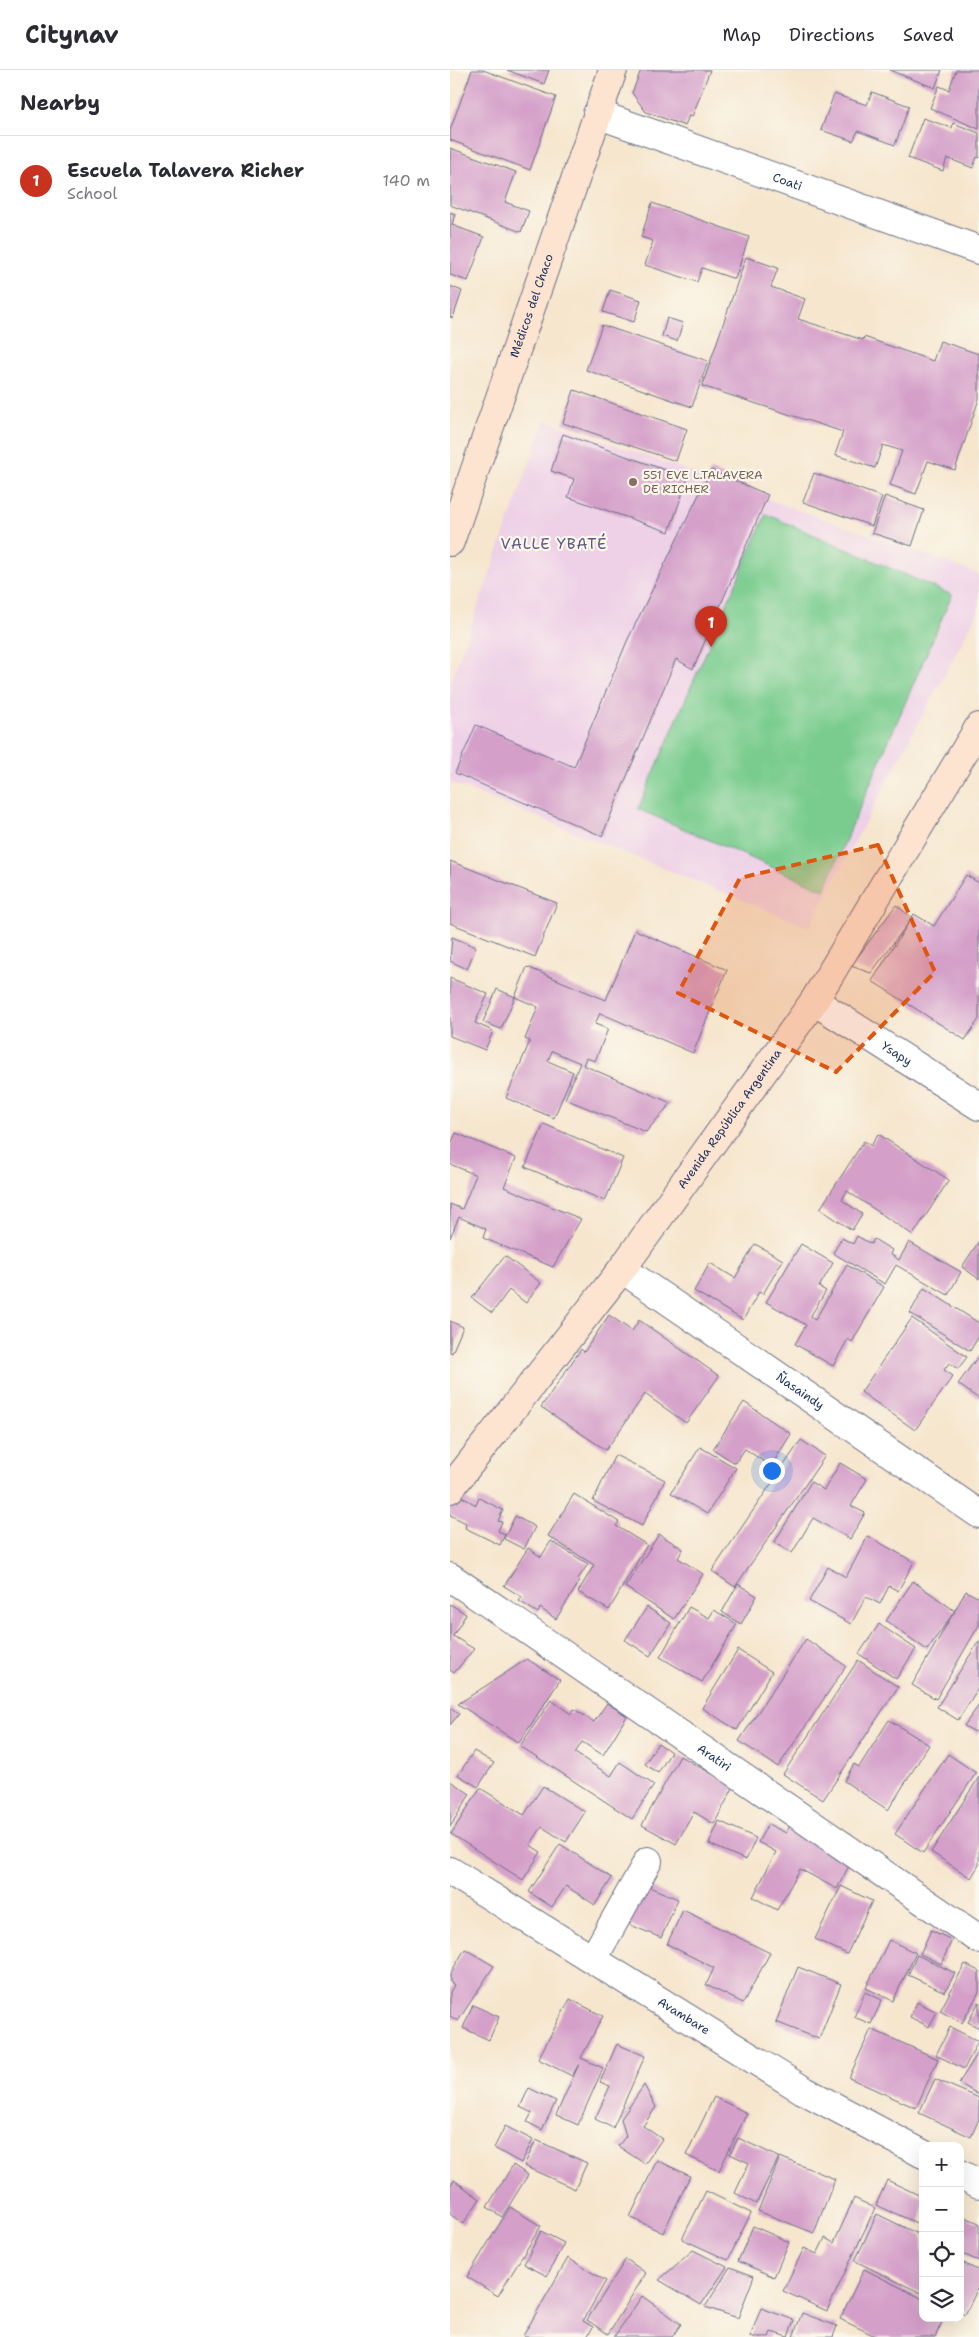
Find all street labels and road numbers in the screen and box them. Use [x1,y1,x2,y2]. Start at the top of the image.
street label: Coati [770,169,804,194]
street label: Médicos del Chaco [506,252,557,360]
street label: Ysapy [878,1038,915,1069]
street label: Avenida República Argentina [674,1045,786,1192]
street label: Ñasaindy [773,1369,827,1413]
street label: Aratiri [694,1740,734,1775]
street label: Avambare [655,1994,713,2038]

